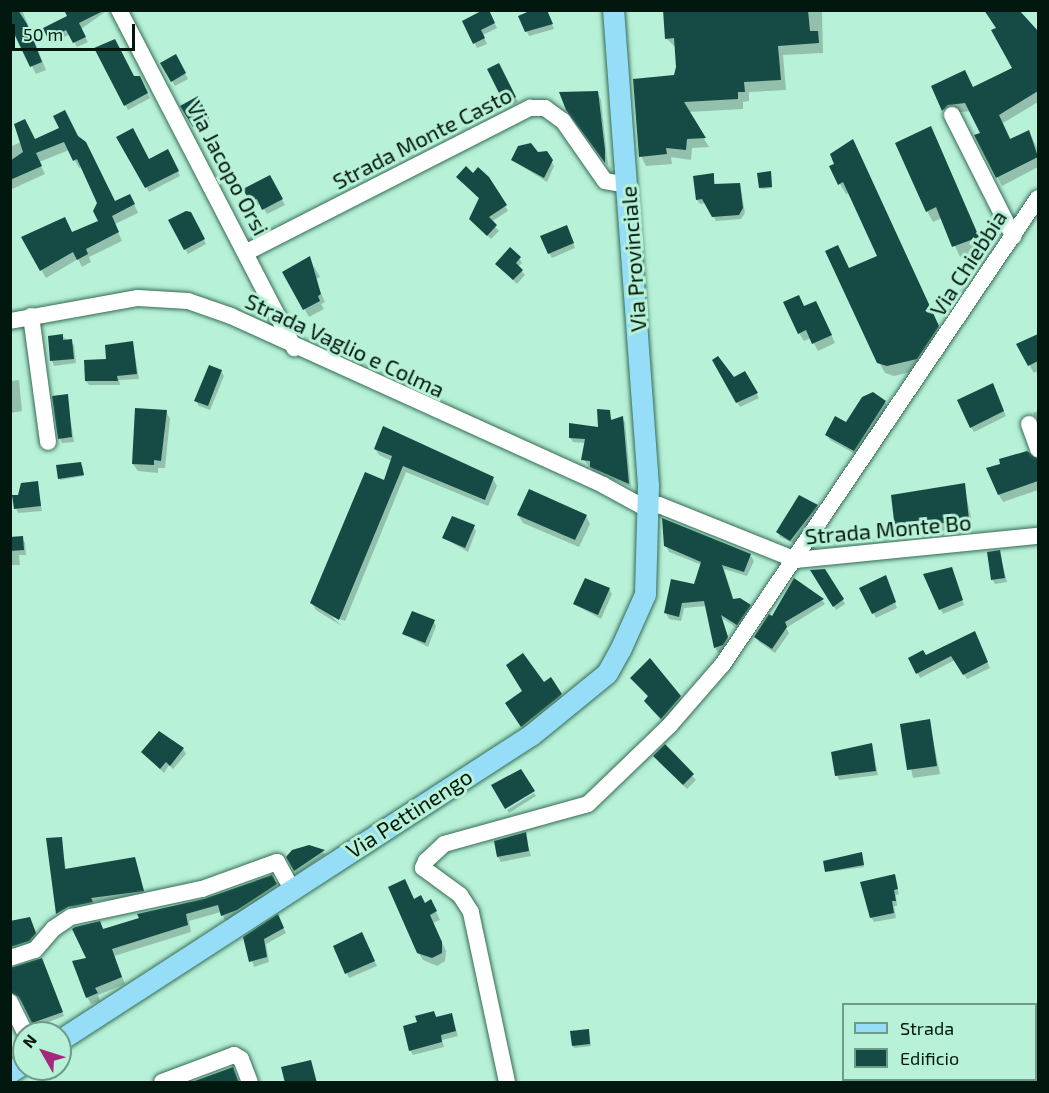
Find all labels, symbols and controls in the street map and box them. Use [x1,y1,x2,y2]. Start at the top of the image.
scale bar [15,12,138,50]
text: 50 m [23,23,63,45]
street label: Strada Monte Casto [328,81,516,195]
street label: Via Jacopo Orsi [181,96,275,240]
street label: Via Provinciale [615,185,651,333]
street label: Via Chiebbia [924,205,1012,321]
street label: Strada Vaglio e Colma [241,287,449,403]
street label: Strada Monte Bo [804,509,972,549]
street label: Via Pettinengo [341,763,477,863]
legend [842,1003,1037,1081]
text: Strada [900,1017,954,1039]
north arrow [12,1021,72,1081]
text: N [18,1030,40,1051]
text: Edificio [900,1047,959,1069]

